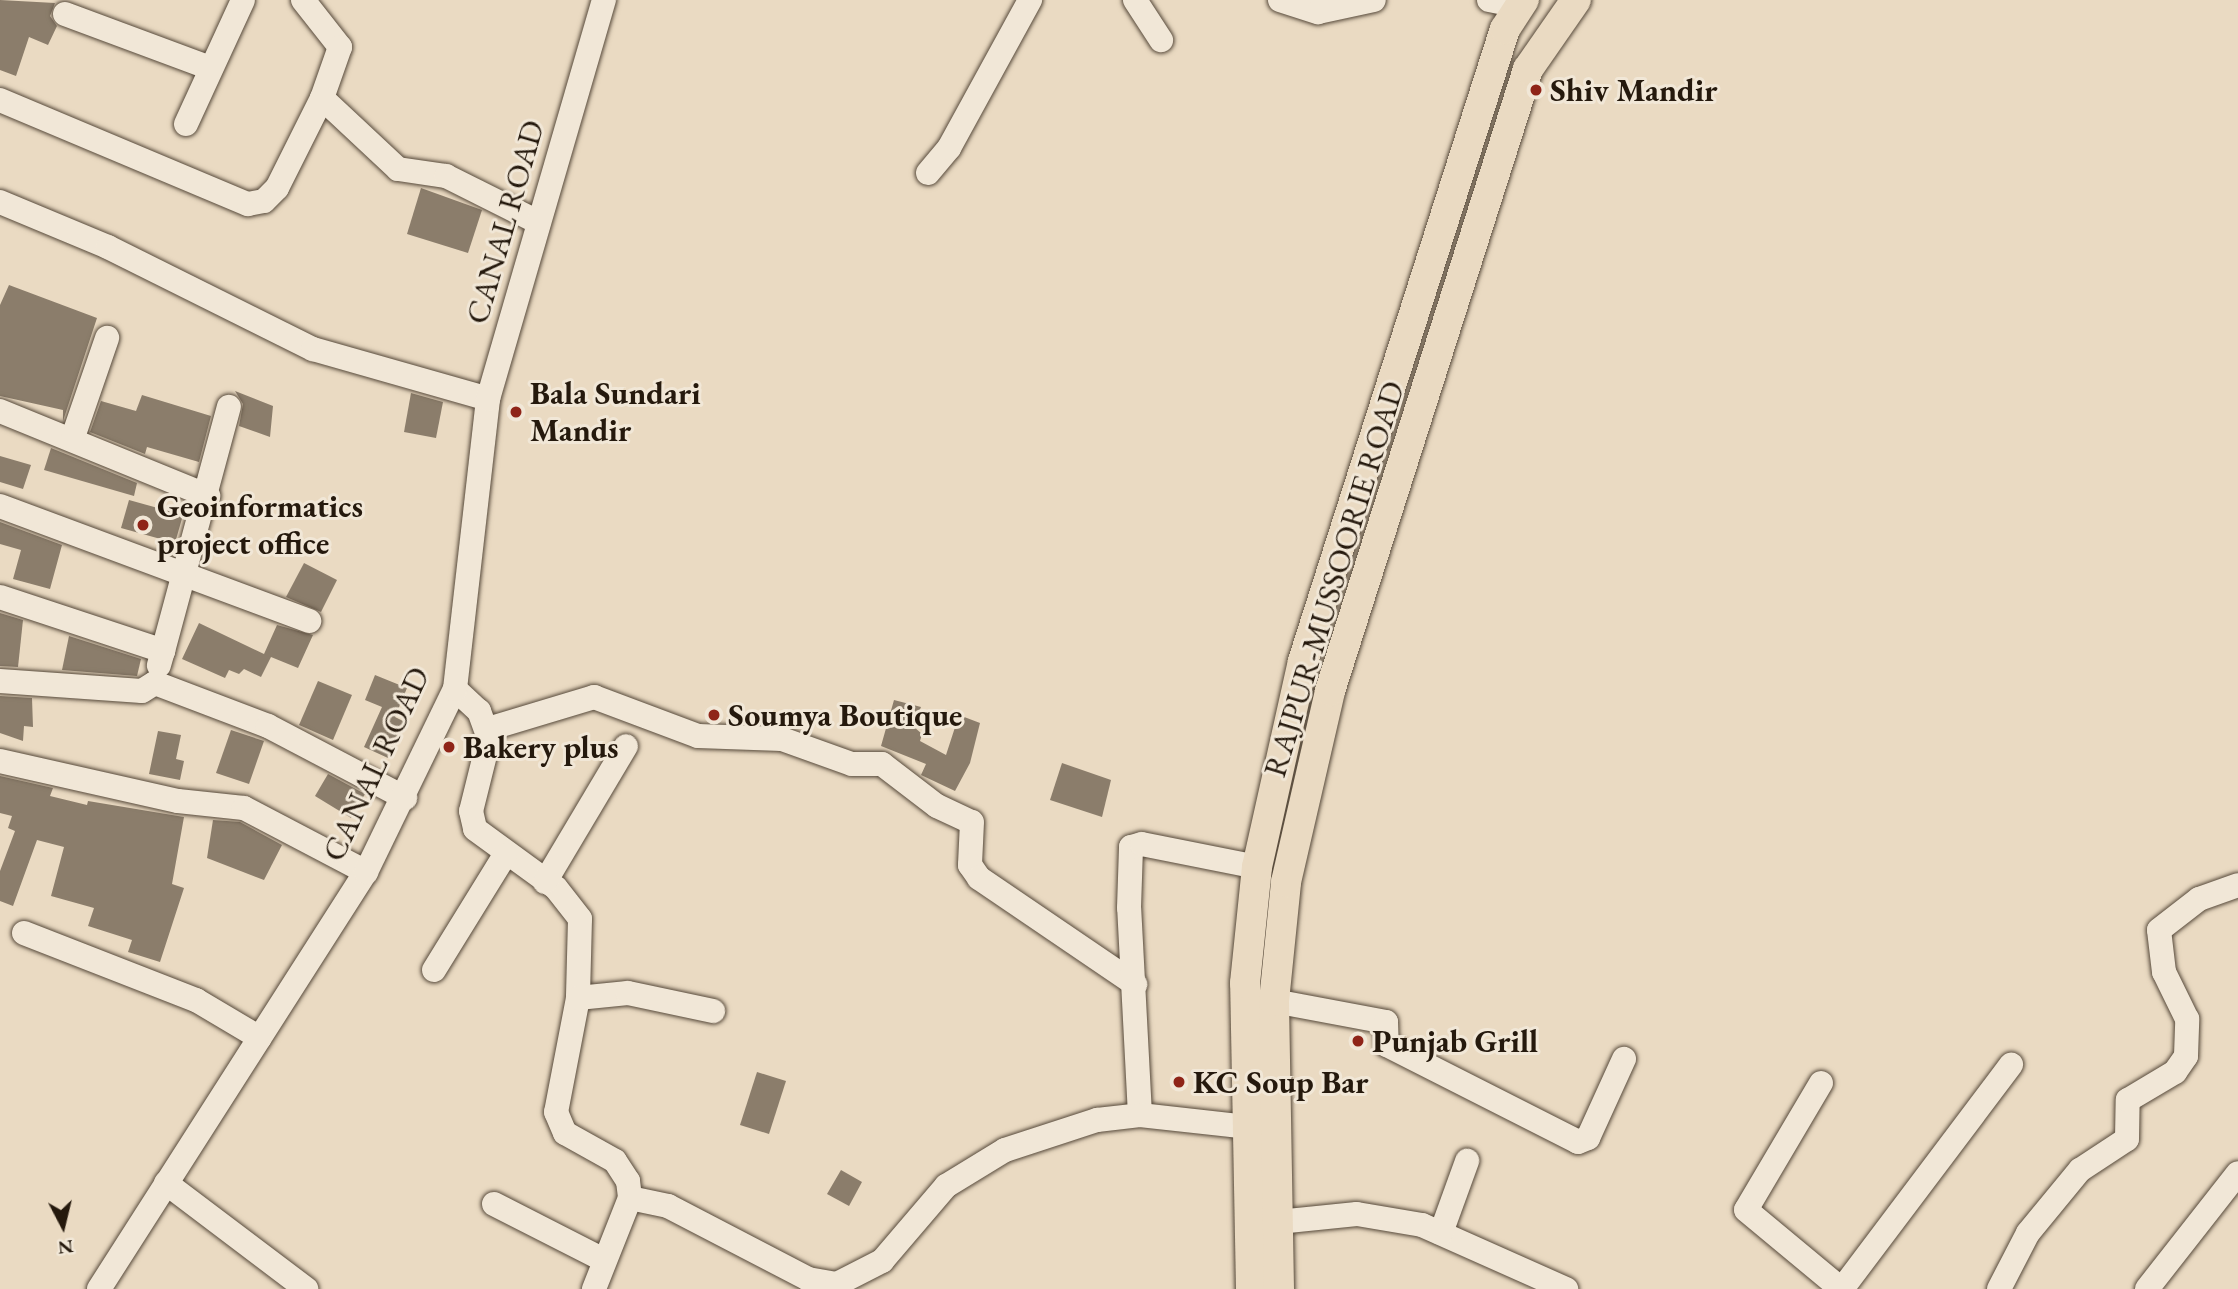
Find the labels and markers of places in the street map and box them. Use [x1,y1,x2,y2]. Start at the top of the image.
place label: Shiv Mandir [1550,71,1717,109]
marker: Shiv Mandir [1528,82,1544,98]
place label: Bala Sundari Mandir [530,375,701,450]
marker: Bala Sundari Mandir [508,404,524,420]
place label: Geoinformatics project office [157,488,363,563]
marker: Geoinformatics project office [135,517,151,533]
place label: Soumya Boutique [728,696,962,734]
marker: Soumya Boutique [706,707,722,723]
place label: Bakery plus [463,728,619,766]
marker: Bakery plus [441,739,457,755]
place label: Punjab Grill [1372,1022,1538,1060]
marker: Punjab Grill [1350,1033,1366,1049]
place label: KC Soup Bar [1193,1063,1369,1101]
marker: KC Soup Bar [1171,1074,1187,1090]

